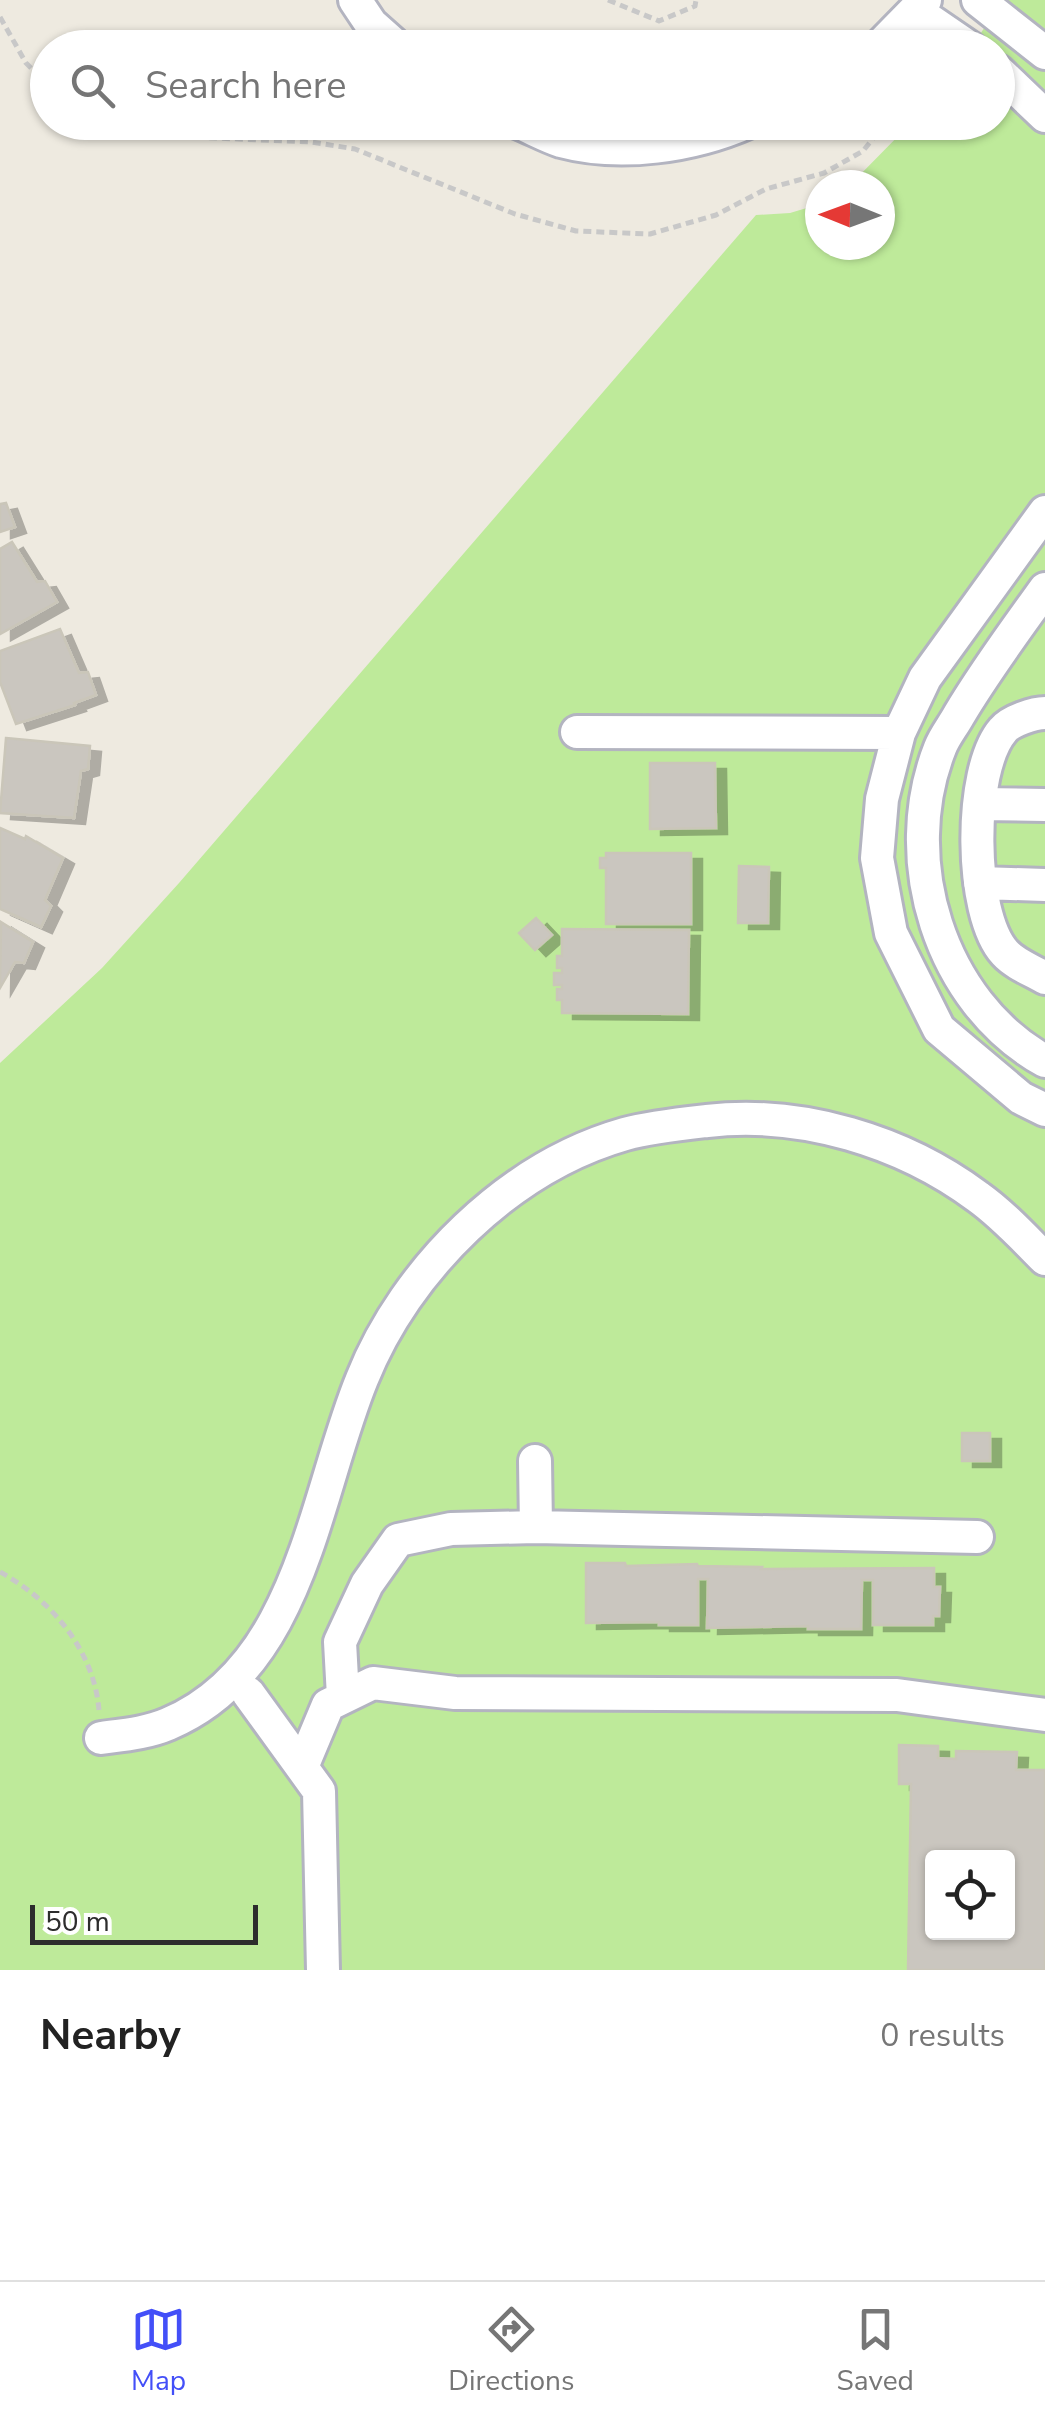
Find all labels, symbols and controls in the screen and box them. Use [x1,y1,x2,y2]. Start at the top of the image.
search box [30,30,1015,140]
icon: search [65,58,120,113]
text: Search here [145,60,346,111]
north arrow [805,170,895,260]
map controls [925,1850,1015,1940]
button: locate [925,1850,1015,1940]
scale bar [30,1900,258,1944]
text: 50 m [45,1903,110,1941]
text: Nearby [40,2007,181,2064]
text: 0 results [880,2014,1005,2057]
tab: Map [131,2302,186,2400]
tab: Directions [448,2302,574,2400]
tab: Saved [837,2302,914,2400]

